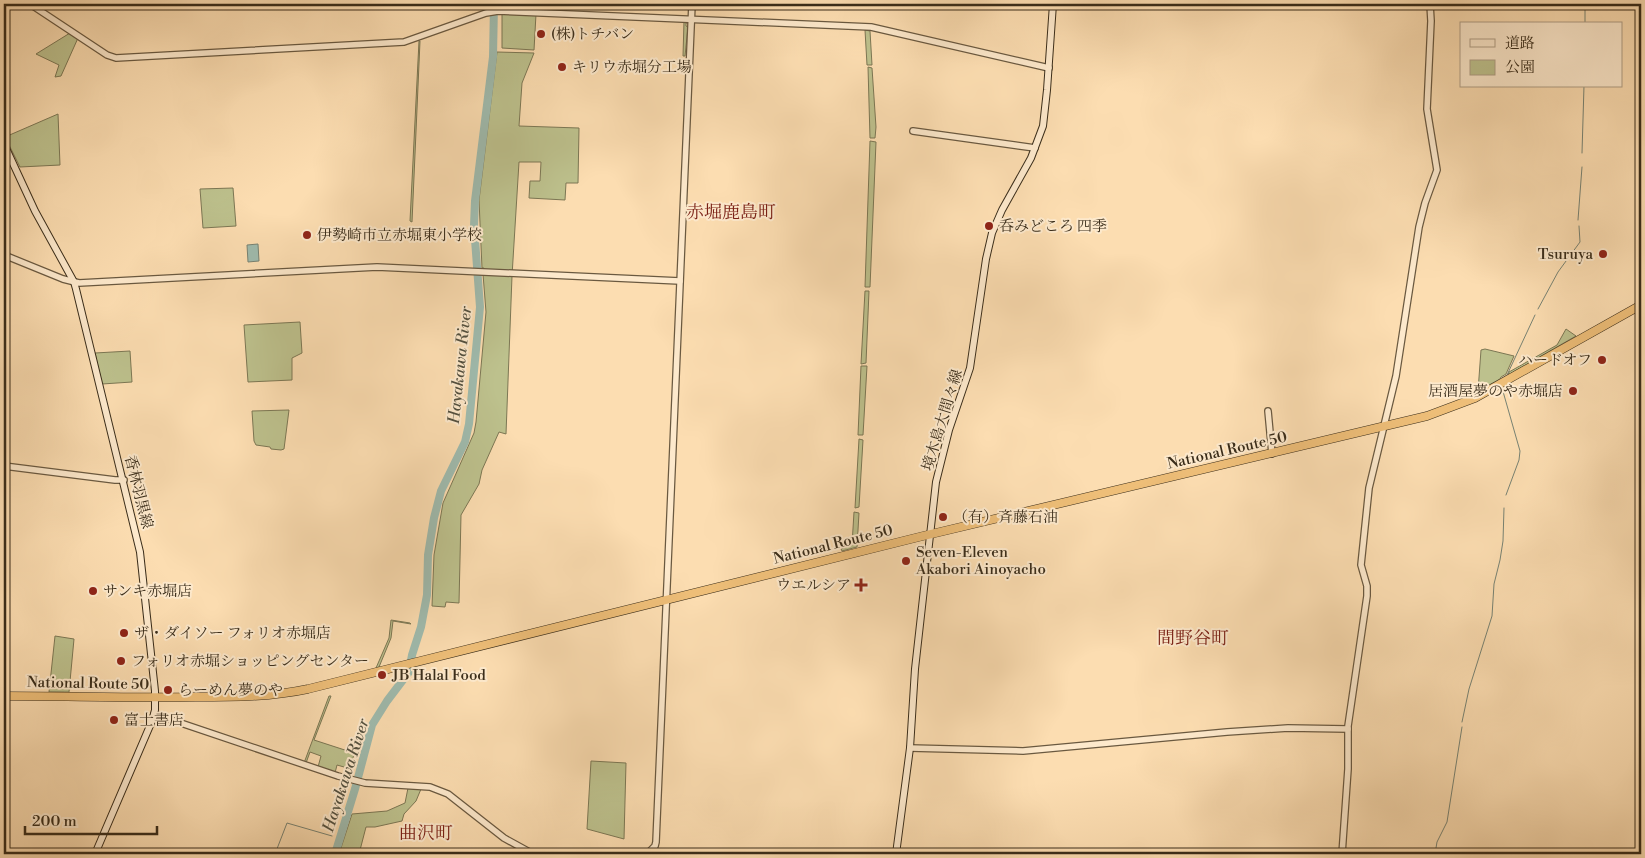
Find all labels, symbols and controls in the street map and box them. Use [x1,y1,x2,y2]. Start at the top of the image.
legend [1460,22,1622,88]
place label: (株)トチバン [551,25,634,44]
marker: (株)トチバン [535,28,547,40]
text: 道路 [1505,34,1535,53]
place label: キリウ赤堀分工場 [572,58,692,77]
text: 公園 [1505,58,1535,77]
marker: キリウ赤堀分工場 [556,61,568,73]
district label: 赤堀鹿島町 [686,201,776,224]
place label: 呑みどころ 四季 [999,217,1107,236]
marker: 呑みどころ 四季 [983,220,995,232]
place label: 伊勢崎市立赤堀東小学校 [317,226,482,245]
marker: 伊勢崎市立赤堀東小学校 [301,229,313,241]
place label: Tsuruya [1538,245,1593,264]
marker: Tsuruya [1597,248,1609,260]
water label: Hayakawa River [444,304,476,426]
place label: ハードオフ [1518,351,1592,370]
marker: ハードオフ [1596,354,1608,366]
street label: 境木島大間々線 [918,367,967,473]
place label: 居酒屋夢のや赤堀店 [1428,382,1563,401]
marker: 居酒屋夢のや赤堀店 [1567,385,1579,397]
street label: National Route 50 [1165,427,1289,474]
street label: 香林羽黒線 [120,453,157,531]
place label: （有）斉藤石油 [953,508,1058,527]
marker: （有）斉藤石油 [937,511,949,523]
street label: National Route 50 [771,520,895,569]
place label: Seven-Eleven Akabori Ainoyacho [915,543,1046,579]
marker: Seven-Eleven Akabori Ainoyacho [900,555,912,567]
place label: ウエルシア [776,576,851,595]
marker: ウエルシア [855,579,867,591]
place label: サンキ赤堀店 [103,582,192,601]
marker: サンキ赤堀店 [87,585,99,597]
place label: ザ・ダイソー フォリオ赤堀店 [134,624,331,643]
marker: ザ・ダイソー フォリオ赤堀店 [118,627,130,639]
district label: 間野谷町 [1157,627,1229,650]
place label: フォリオ赤堀ショッピングセンター [131,652,369,671]
marker: フォリオ赤堀ショッピングセンター [115,655,127,667]
place label: JB Halal Food [391,666,486,685]
marker: JB Halal Food [376,669,388,681]
street label: National Route 50 [27,673,149,694]
place label: らーめん夢のや [178,681,283,700]
marker: らーめん夢のや [162,684,174,696]
place label: 富士書店 [124,711,184,730]
marker: 富士書店 [108,714,120,726]
water label: Hayakawa River [318,715,374,836]
scale bar [25,803,158,835]
text: 200 m [32,812,77,831]
district label: 曲沢町 [399,822,453,845]

